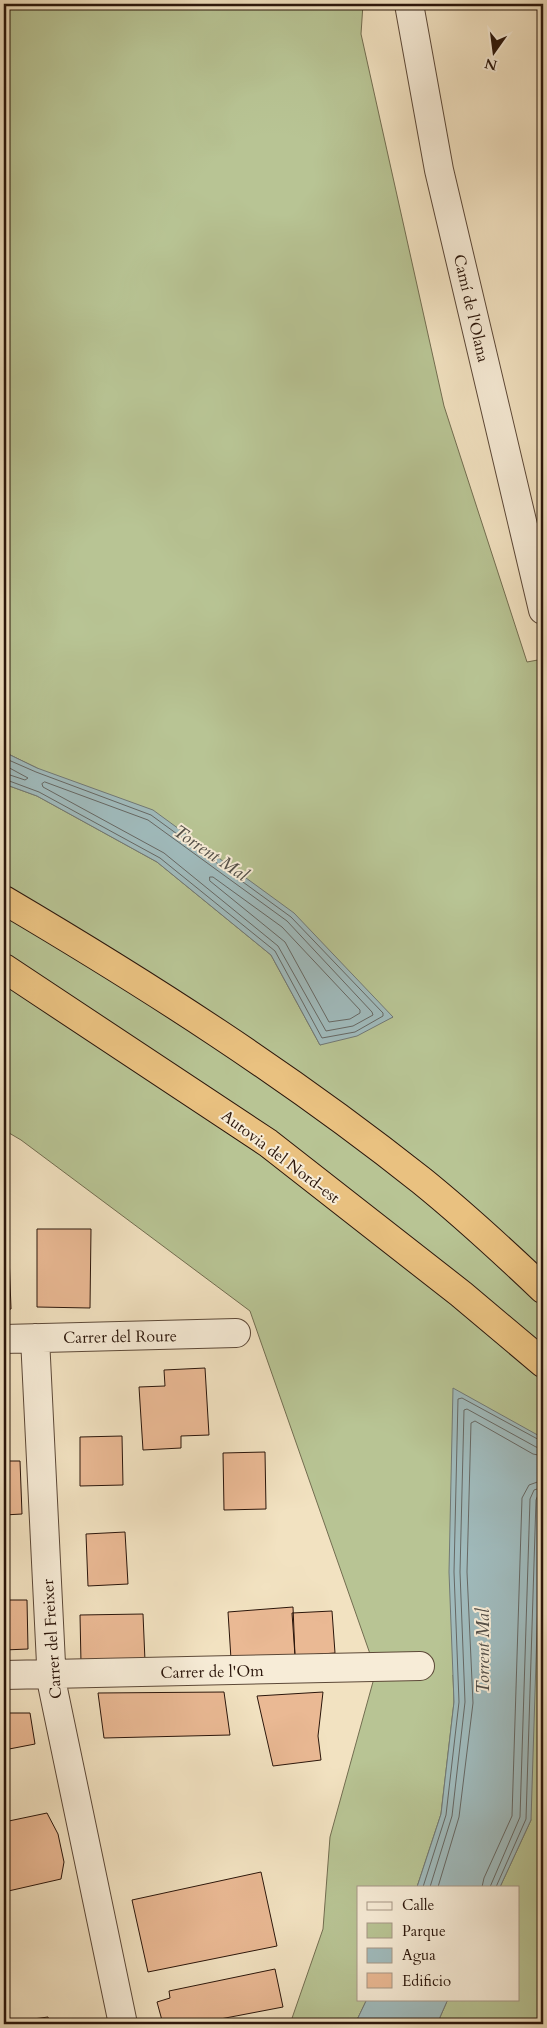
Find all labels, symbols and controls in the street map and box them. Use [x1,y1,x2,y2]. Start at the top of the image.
north arrow [470,28,520,78]
text: N [483,53,499,75]
street label: Camí de l'Olana [448,252,494,364]
water label: Torrent Mal [168,819,254,888]
street label: Autovia del Nord-est [217,1105,344,1209]
street label: Carrer del Roure [63,1325,177,1349]
street label: Carrer del Freixer [37,1578,67,1700]
water label: Torrent Mal [471,1607,496,1694]
street label: Carrer de l'Om [160,1660,264,1684]
legend [357,1886,520,2000]
text: Calle [402,1895,435,1915]
text: Parque [402,1921,446,1941]
text: Agua [402,1945,436,1965]
text: Edificio [402,1971,451,1991]

